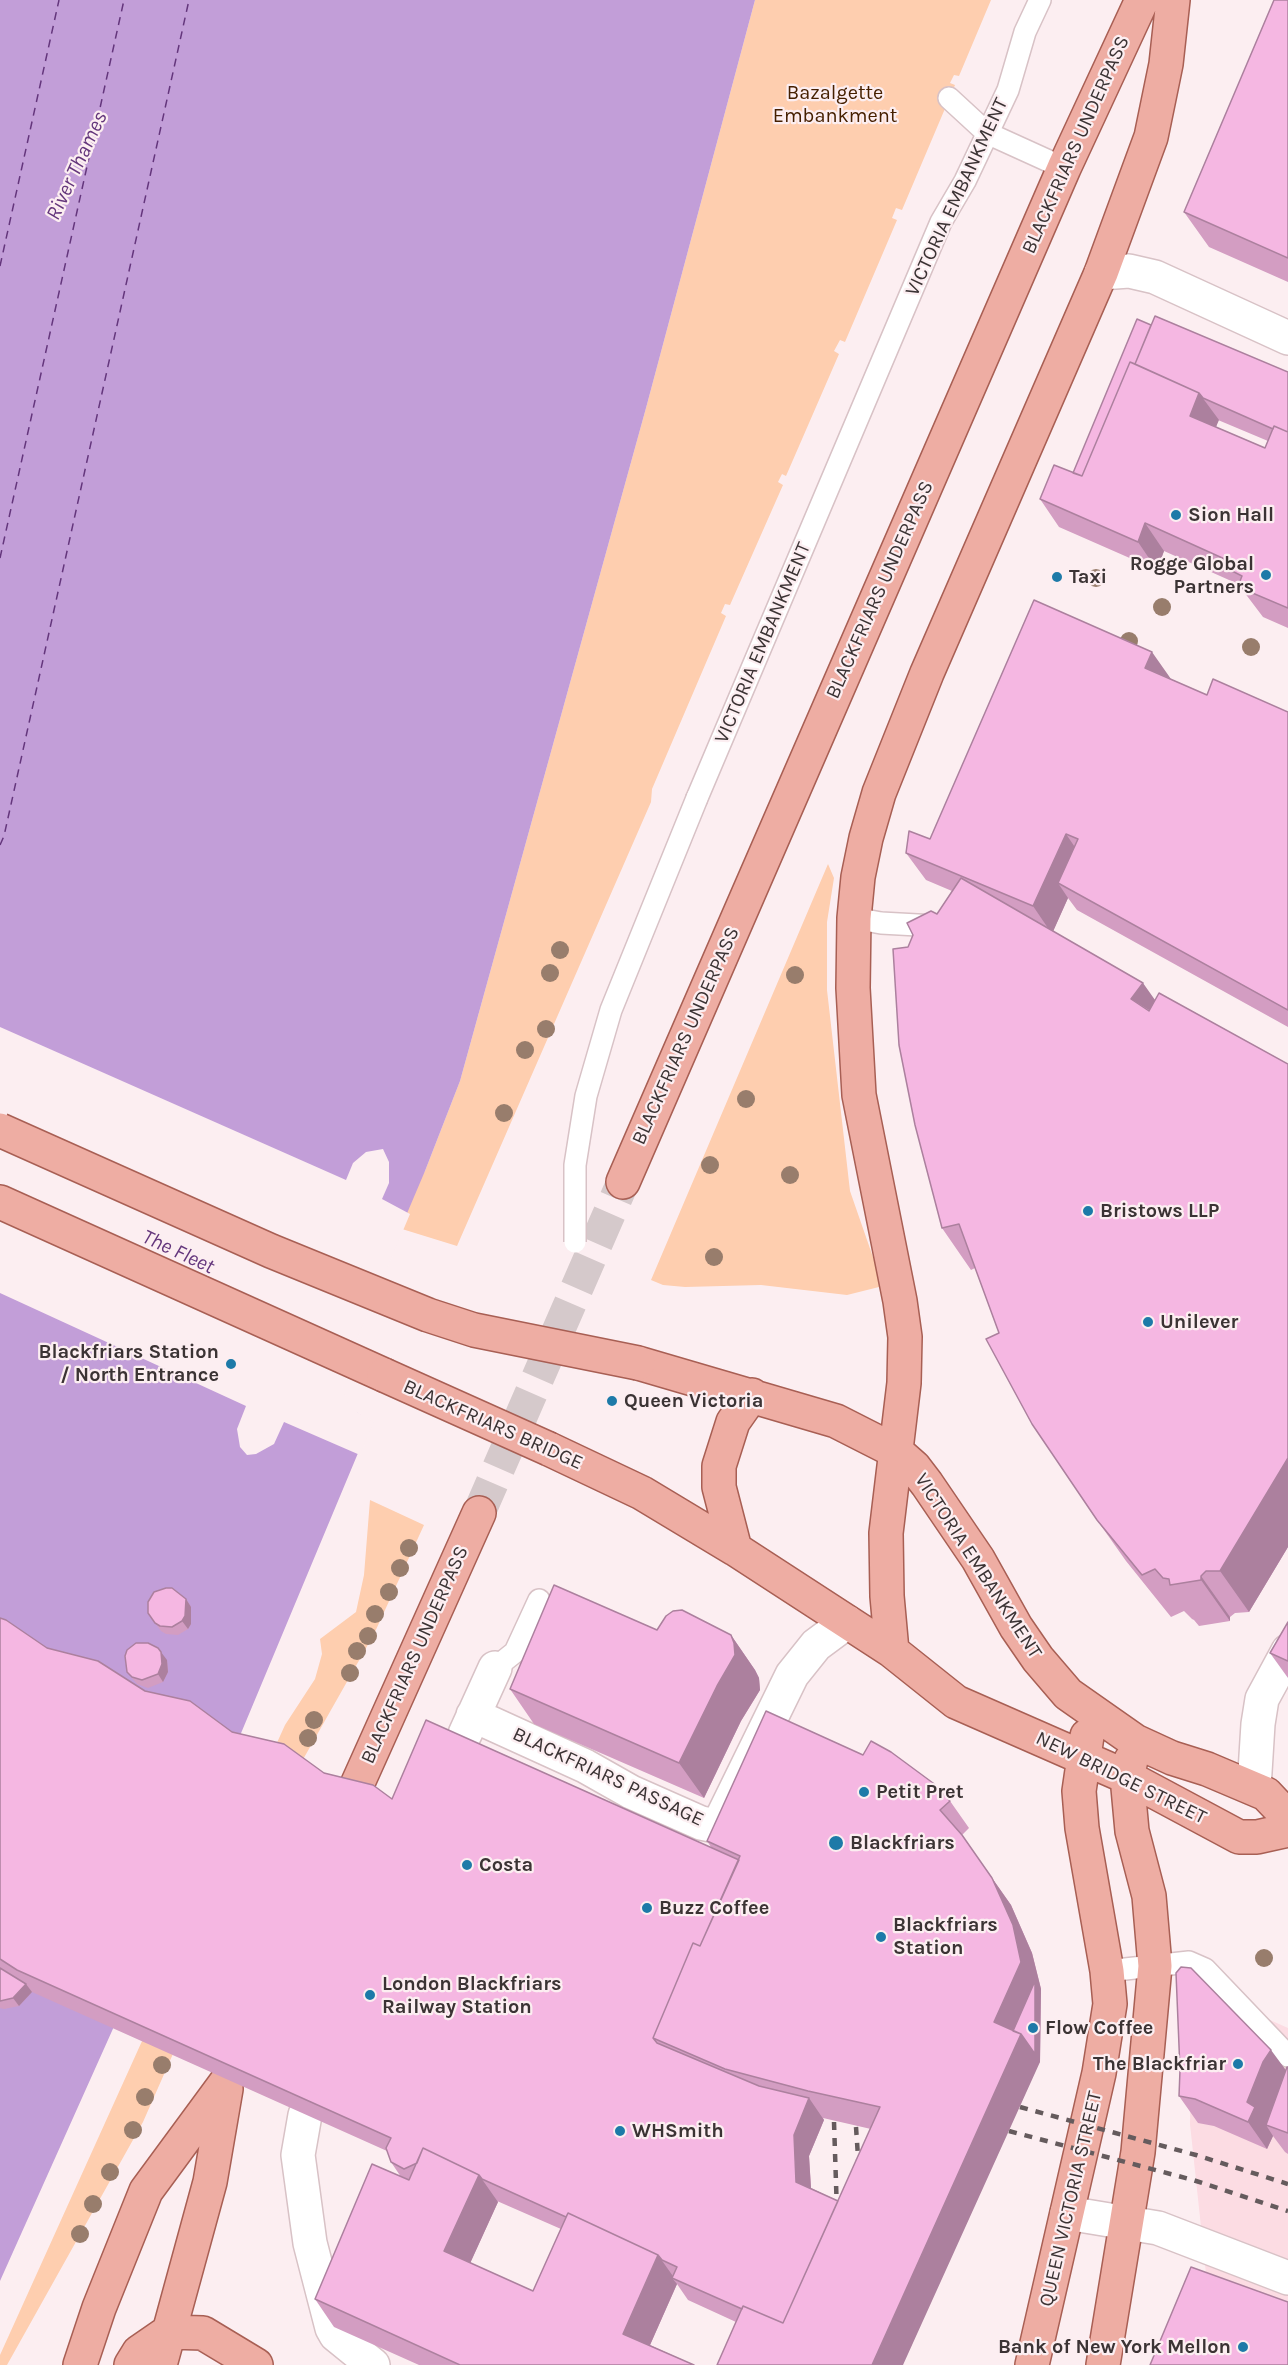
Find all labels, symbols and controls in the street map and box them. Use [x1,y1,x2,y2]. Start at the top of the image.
street label: BLACKFRIARS UNDERPASS [1017,32,1135,258]
park label: Bazalgette Embankment [773,81,897,128]
street label: VICTORIA EMBANKMENT [900,94,1014,300]
water label: River Thames [41,108,113,224]
street label: BLACKFRIARS UNDERPASS [821,477,939,703]
place label: Sion Hall [1188,503,1274,527]
marker: Sion Hall [1169,508,1183,522]
street label: VICTORIA EMBANKMENT [710,539,816,747]
place label: Rogge Global Partners [1130,552,1254,599]
place label: Taxi [1069,565,1107,589]
marker: Rogge Global Partners [1259,568,1273,582]
marker: Taxi [1050,570,1064,584]
street label: BLACKFRIARS UNDERPASS [627,923,745,1149]
place label: Bristows LLP [1100,1199,1219,1223]
marker: Bristows LLP [1081,1204,1095,1218]
water label: The Fleet [138,1224,218,1280]
place label: Unilever [1160,1310,1238,1334]
marker: Unilever [1141,1315,1155,1329]
place label: Blackfriars Station / North Entrance [38,1340,219,1387]
marker: Blackfriars Station / North Entrance [224,1357,238,1371]
street label: BLACKFRIARS BRIDGE [399,1375,587,1475]
place label: Queen Victoria [624,1389,763,1413]
marker: Queen Victoria [605,1394,619,1408]
street label: VICTORIA EMBANKMENT [909,1469,1047,1663]
street label: BLACKFRIARS UNDERPASS [356,1542,474,1768]
street label: BLACKFRIARS PASSAGE [509,1722,707,1832]
street label: NEW BRIDGE STREET [1032,1726,1210,1830]
place label: Petit Pret [876,1780,964,1804]
marker: Petit Pret [857,1785,871,1799]
place label: Blackfriars [850,1831,955,1855]
marker: Blackfriars [827,1834,845,1852]
place label: Costa [479,1853,533,1877]
marker: Costa [460,1858,474,1872]
place label: Buzz Coffee [659,1896,769,1920]
marker: Buzz Coffee [640,1901,654,1915]
place label: Blackfriars Station [893,1913,998,1960]
marker: Blackfriars Station [874,1930,888,1944]
place label: London Blackfriars Railway Station [382,1972,562,2019]
marker: London Blackfriars Railway Station [363,1988,377,2002]
place label: Flow Coffee [1045,2016,1153,2040]
marker: Flow Coffee [1026,2021,1040,2035]
place label: The Blackfriar [1093,2052,1226,2076]
marker: The Blackfriar [1231,2057,1245,2071]
street label: QUEEN VICTORIA STREET [1035,2089,1107,2309]
place label: WHSmith [632,2119,724,2143]
marker: WHSmith [613,2124,627,2138]
place label: Bank of New York Mellon [998,2335,1231,2359]
marker: Bank of New York Mellon [1236,2340,1250,2354]

